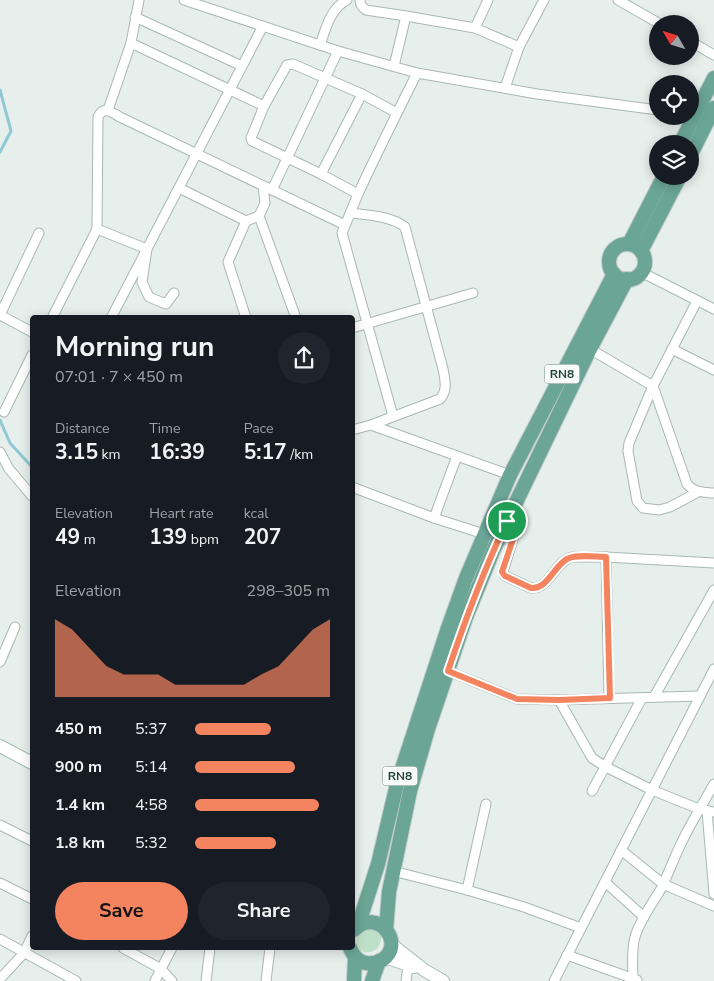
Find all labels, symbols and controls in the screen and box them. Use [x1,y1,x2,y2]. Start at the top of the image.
north arrow [649,15,699,65]
map controls [649,15,699,185]
button: locate [649,75,699,125]
button: layers [649,135,699,185]
text: Morning run [55,328,214,366]
button: share [278,332,330,384]
road number: RN8 [544,364,580,384]
text: 07:01 · 7 × 450 m [55,366,183,388]
text: Distance [55,419,109,438]
text: Time [149,419,180,438]
text: Pace [244,419,273,438]
text: 3.15 [55,438,98,466]
text: 16:39 [149,438,205,466]
text: 5:17 [244,438,287,466]
text: km [98,445,121,464]
text: /km [287,445,313,464]
pin [486,500,528,542]
text: Elevation [55,504,113,523]
text: Heart rate [149,504,213,523]
text: kcal [244,504,268,523]
icon: arrive [493,507,521,535]
text: 49 [55,523,80,551]
text: 139 [149,523,187,551]
text: 207 [244,523,281,551]
text: m [80,530,96,549]
text: bpm [187,530,219,549]
text: Elevation [55,580,121,602]
text: 298–305 m [247,580,330,602]
text: 450 m [55,718,102,740]
text: 5:37 [135,718,167,740]
text: 900 m [55,756,102,778]
text: 5:14 [135,756,167,778]
road number: RN8 [382,766,418,786]
text: 1.4 km [55,794,105,816]
text: 4:58 [135,794,167,816]
text: 1.8 km [55,832,105,854]
text: 5:32 [135,832,167,854]
button: Save [55,882,188,940]
button: Share [198,882,330,940]

